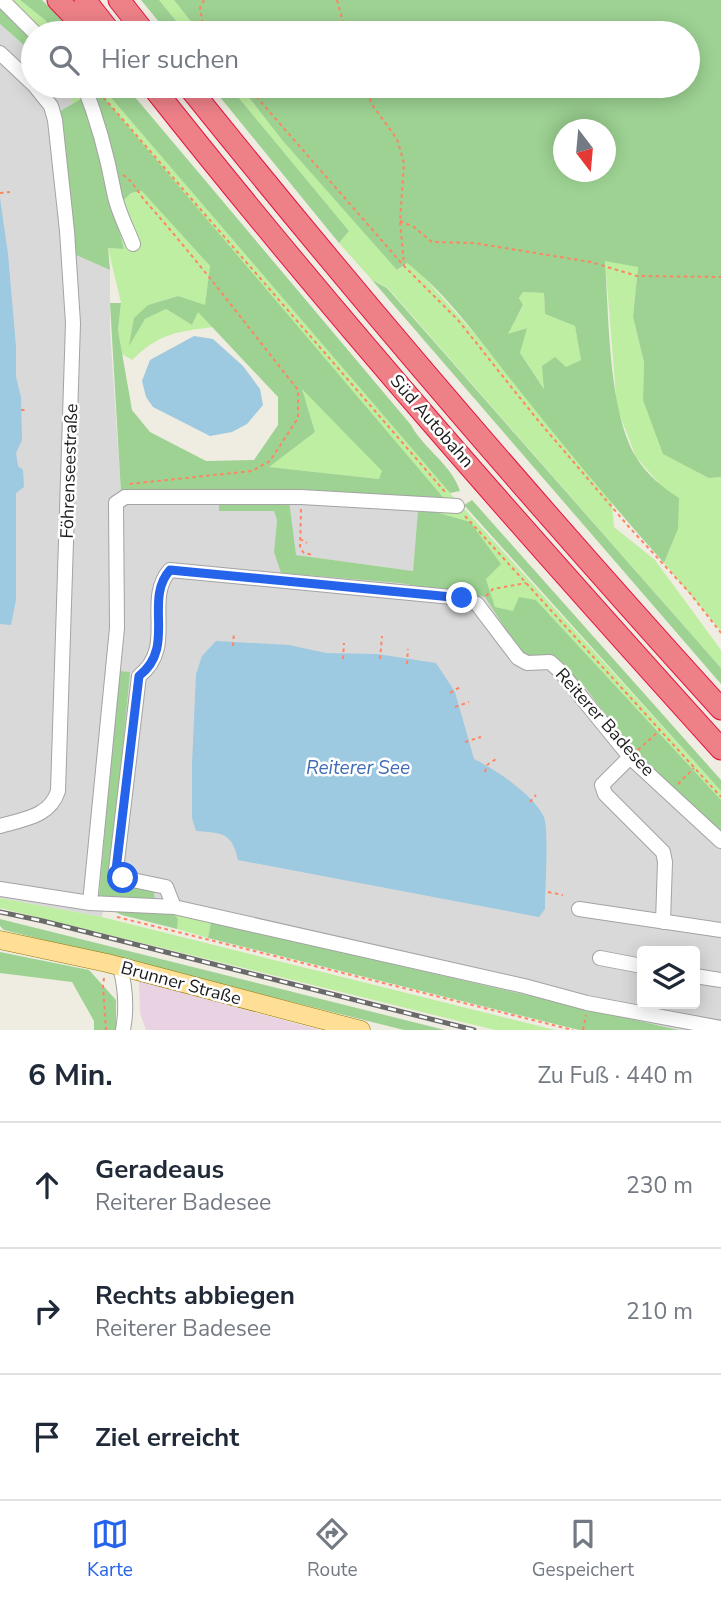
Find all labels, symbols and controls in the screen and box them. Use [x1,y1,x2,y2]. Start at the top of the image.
search box [21,21,700,98]
icon: search [45,41,83,79]
text: Hier suchen [101,42,239,77]
north arrow [553,119,616,182]
street label: Süd Autobahn [385,369,479,473]
street label: Föhrenseestraße [55,403,83,539]
route end [446,582,477,613]
street label: Reiterer Badesee [550,663,660,781]
water label: Reiterer See [306,755,410,781]
route start [107,862,138,893]
map controls [637,946,700,1009]
button: layers [637,946,700,1009]
street label: Brunner Straße [118,955,244,1011]
text: 6 Min. [28,1055,113,1096]
text: Zu Fuß · 440 m [537,1060,693,1091]
text: Geradeaus [95,1152,224,1187]
icon: ahead [28,1166,66,1204]
text: 230 m [626,1170,693,1201]
text: Reiterer Badesee [95,1187,271,1218]
text: Rechts abbiegen [95,1278,295,1313]
icon: right [28,1292,66,1330]
text: 210 m [626,1296,693,1327]
text: Reiterer Badesee [95,1313,271,1344]
icon: arrive [28,1418,66,1456]
text: Ziel erreicht [95,1420,239,1455]
tab: Karte [87,1515,133,1583]
tab: Route [307,1515,358,1583]
tab: Gespeichert [532,1515,634,1583]

